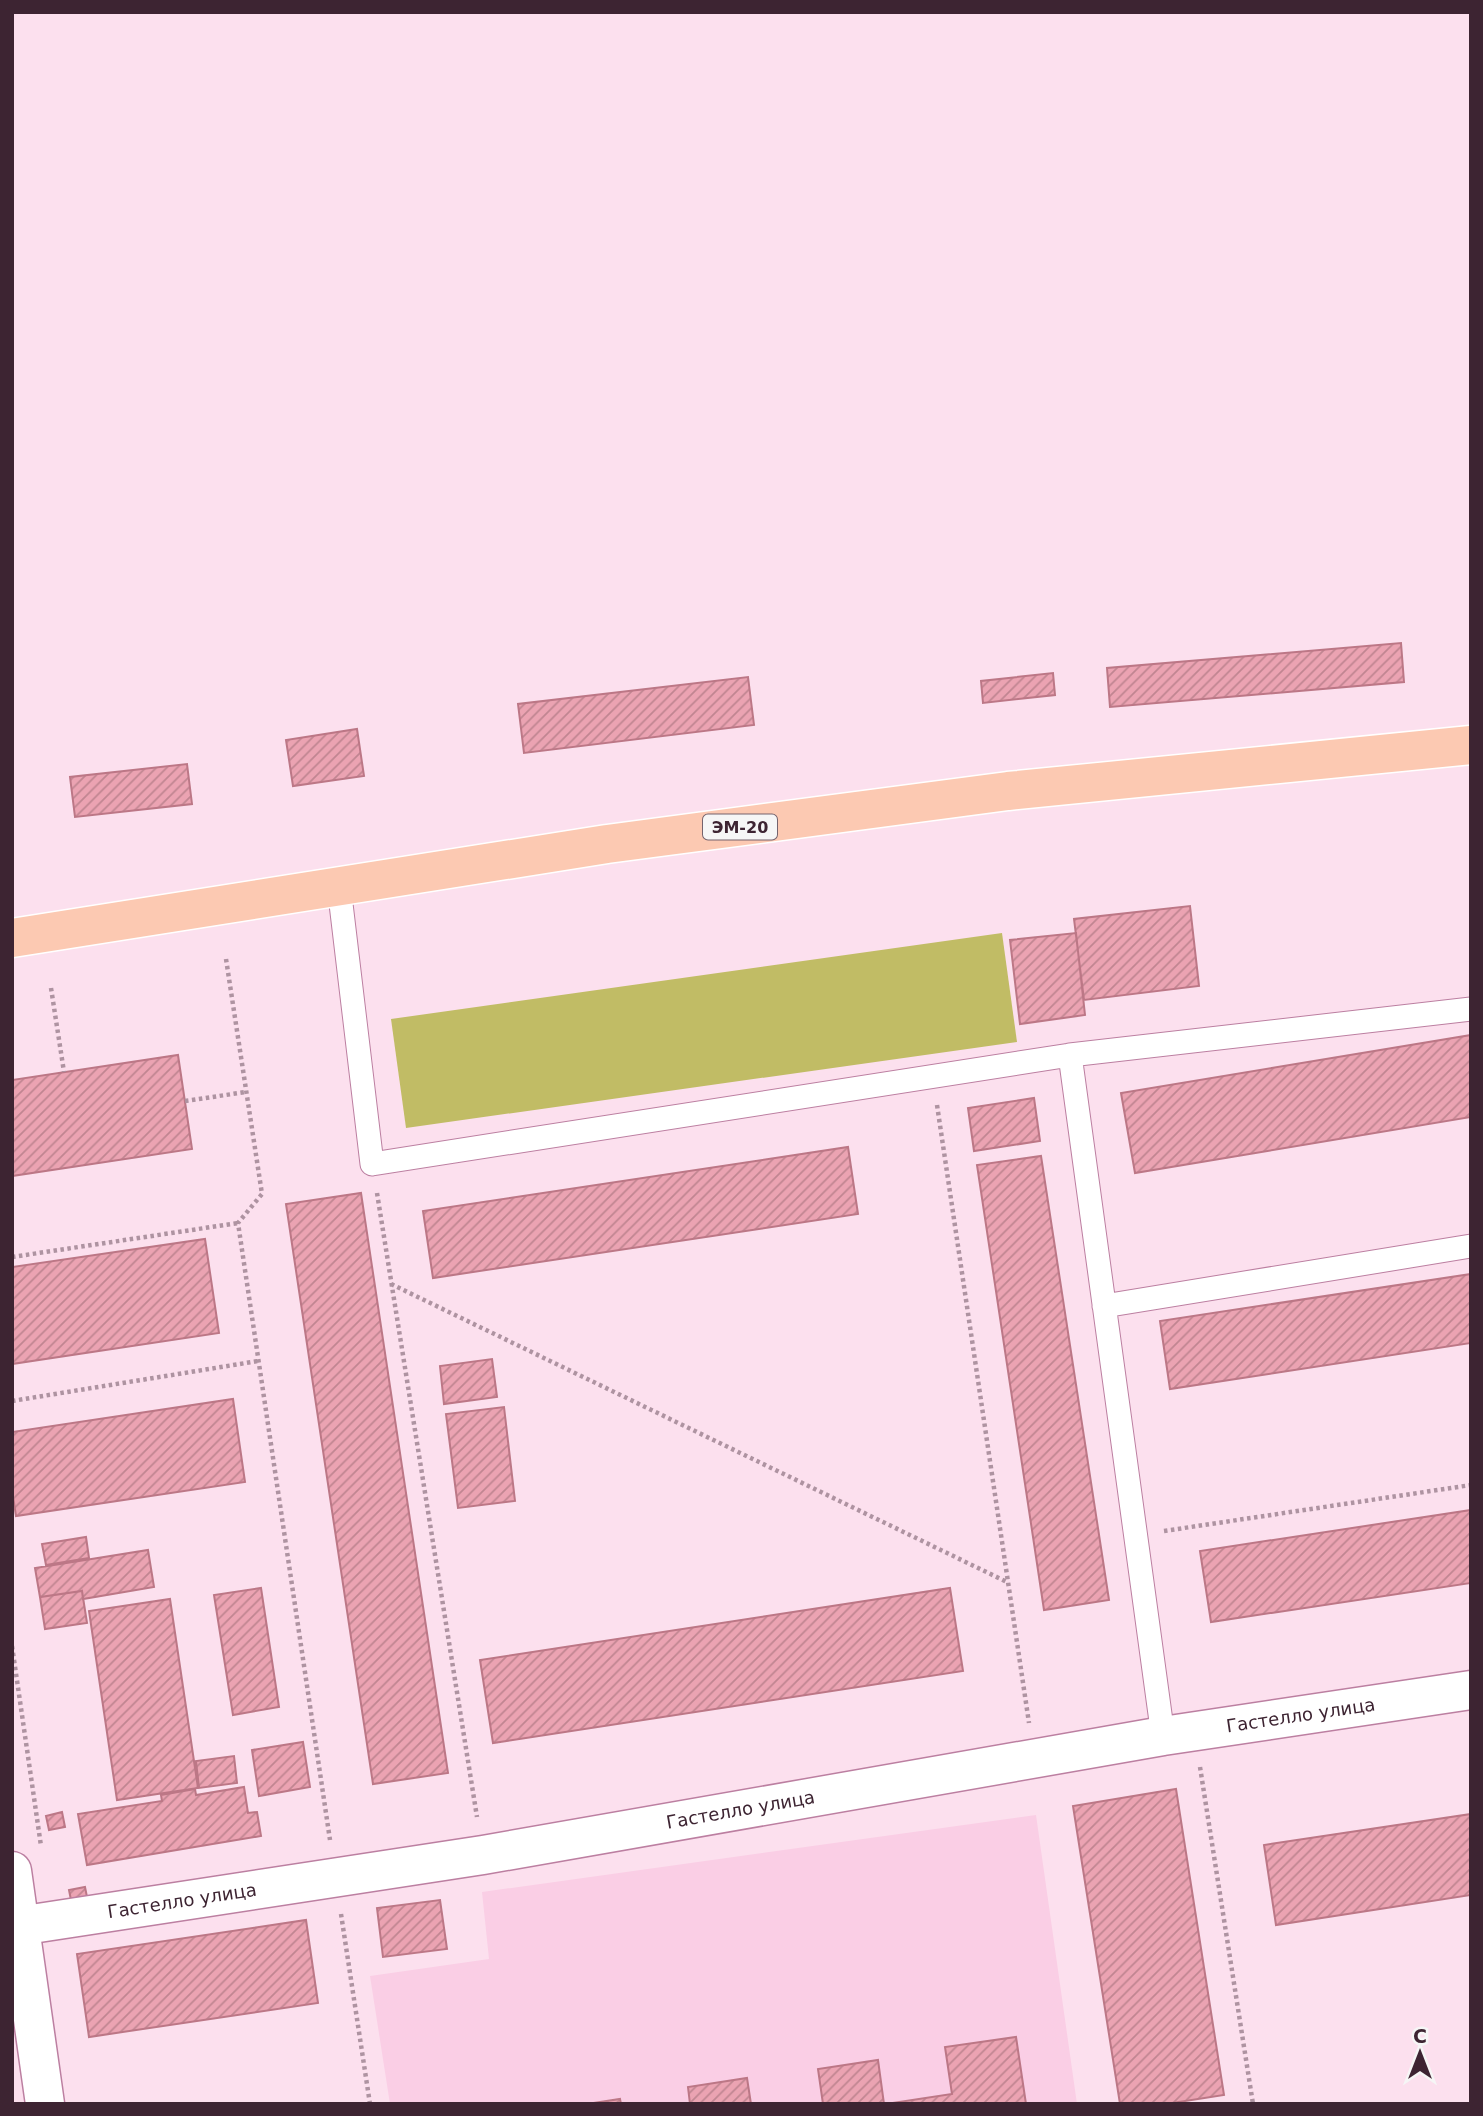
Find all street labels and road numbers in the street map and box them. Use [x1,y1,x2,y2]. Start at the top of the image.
road number: ЭМ-20 [703,814,777,840]
street label: Гастелло улица [1225,1693,1377,1736]
street label: Гастелло улица [665,1786,816,1833]
street label: Гастелло улица [106,1879,258,1922]

